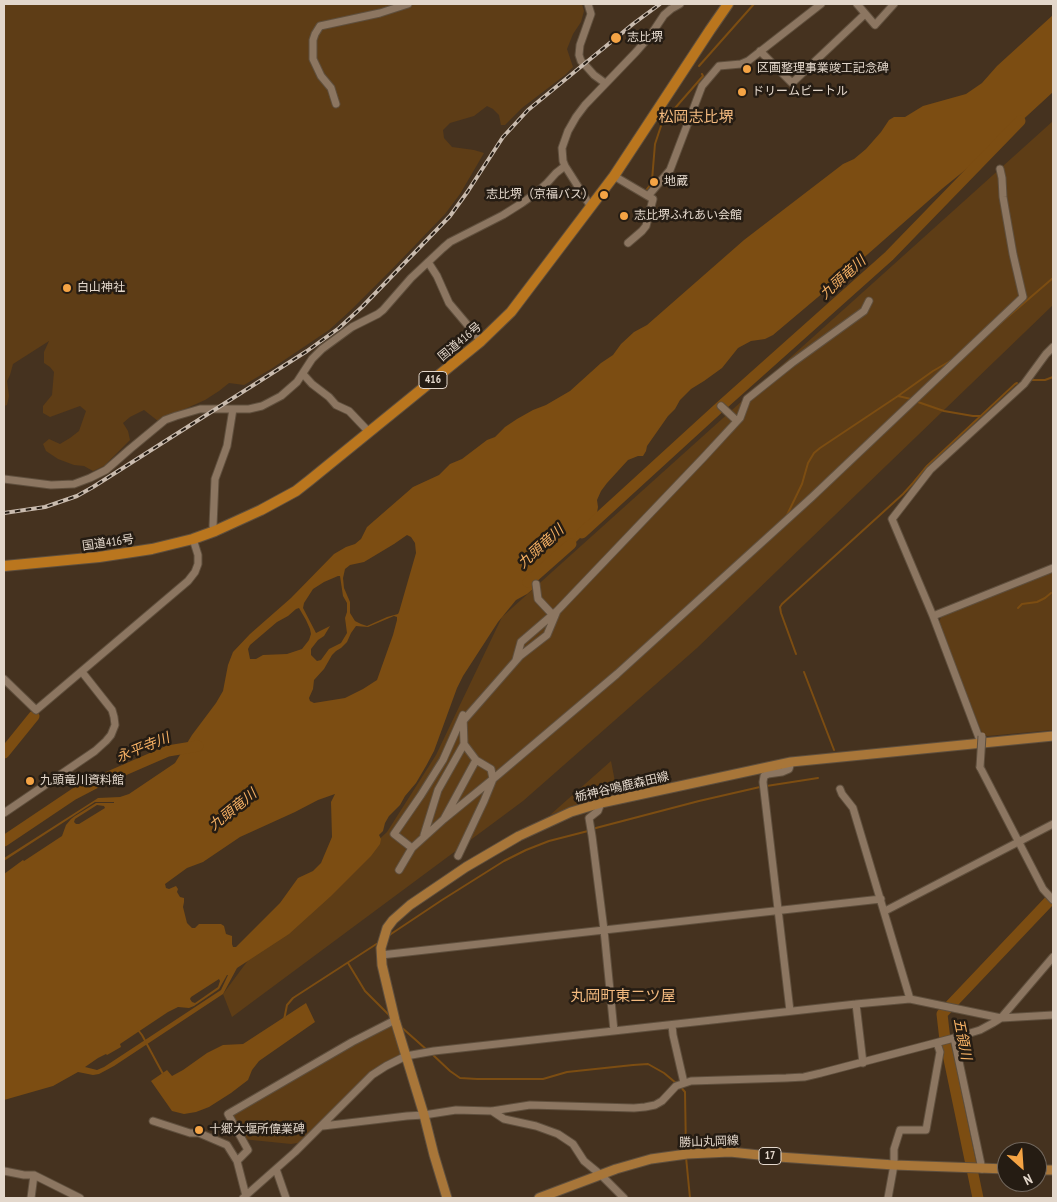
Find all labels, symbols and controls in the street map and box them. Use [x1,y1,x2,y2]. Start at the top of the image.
marker: 志比堺 [609,31,623,45]
place label: 志比堺 [627,31,663,45]
place label: 区画整理事業竣工記念碑 [757,62,889,76]
marker: 区画整理事業竣工記念碑 [741,63,753,75]
place label: ドリームビートル [752,85,848,99]
marker: ドリームビートル [736,86,748,98]
district label: 松岡志比堺 [659,109,733,127]
place label: 地蔵 [664,175,688,189]
marker: 地蔵 [648,176,660,188]
place label: 志比堺（京福バス） [486,188,594,202]
marker: 志比堺（京福バス） [598,189,610,201]
place label: 志比堺ふれあい会館 [634,209,742,223]
marker: 志比堺ふれあい会館 [618,210,630,222]
water label: 九頭竜川 [817,253,869,303]
place label: 白山神社 [77,281,125,295]
marker: 白山神社 [61,282,73,294]
street label: 国道416号 [435,320,485,364]
road number: 416 [419,372,447,388]
water label: 九頭竜川 [515,522,567,572]
street label: 国道416号 [81,532,135,554]
water label: 永平寺川 [114,730,172,766]
street label: 栃神谷鳴鹿森田線 [574,769,670,805]
place label: 九頭竜川資料館 [40,774,124,788]
marker: 九頭竜川資料館 [24,775,36,787]
water label: 九頭竜川 [206,786,260,834]
district label: 丸岡町東二ツ屋 [571,988,675,1006]
water label: 五領川 [950,1017,974,1061]
place label: 十郷大堰所偉業碑 [209,1123,305,1137]
marker: 十郷大堰所偉業碑 [193,1124,205,1136]
street label: 勝山丸岡線 [679,1134,739,1150]
north arrow [997,1142,1047,1192]
road number: 17 [759,1148,781,1164]
text: N [1021,1170,1035,1189]

